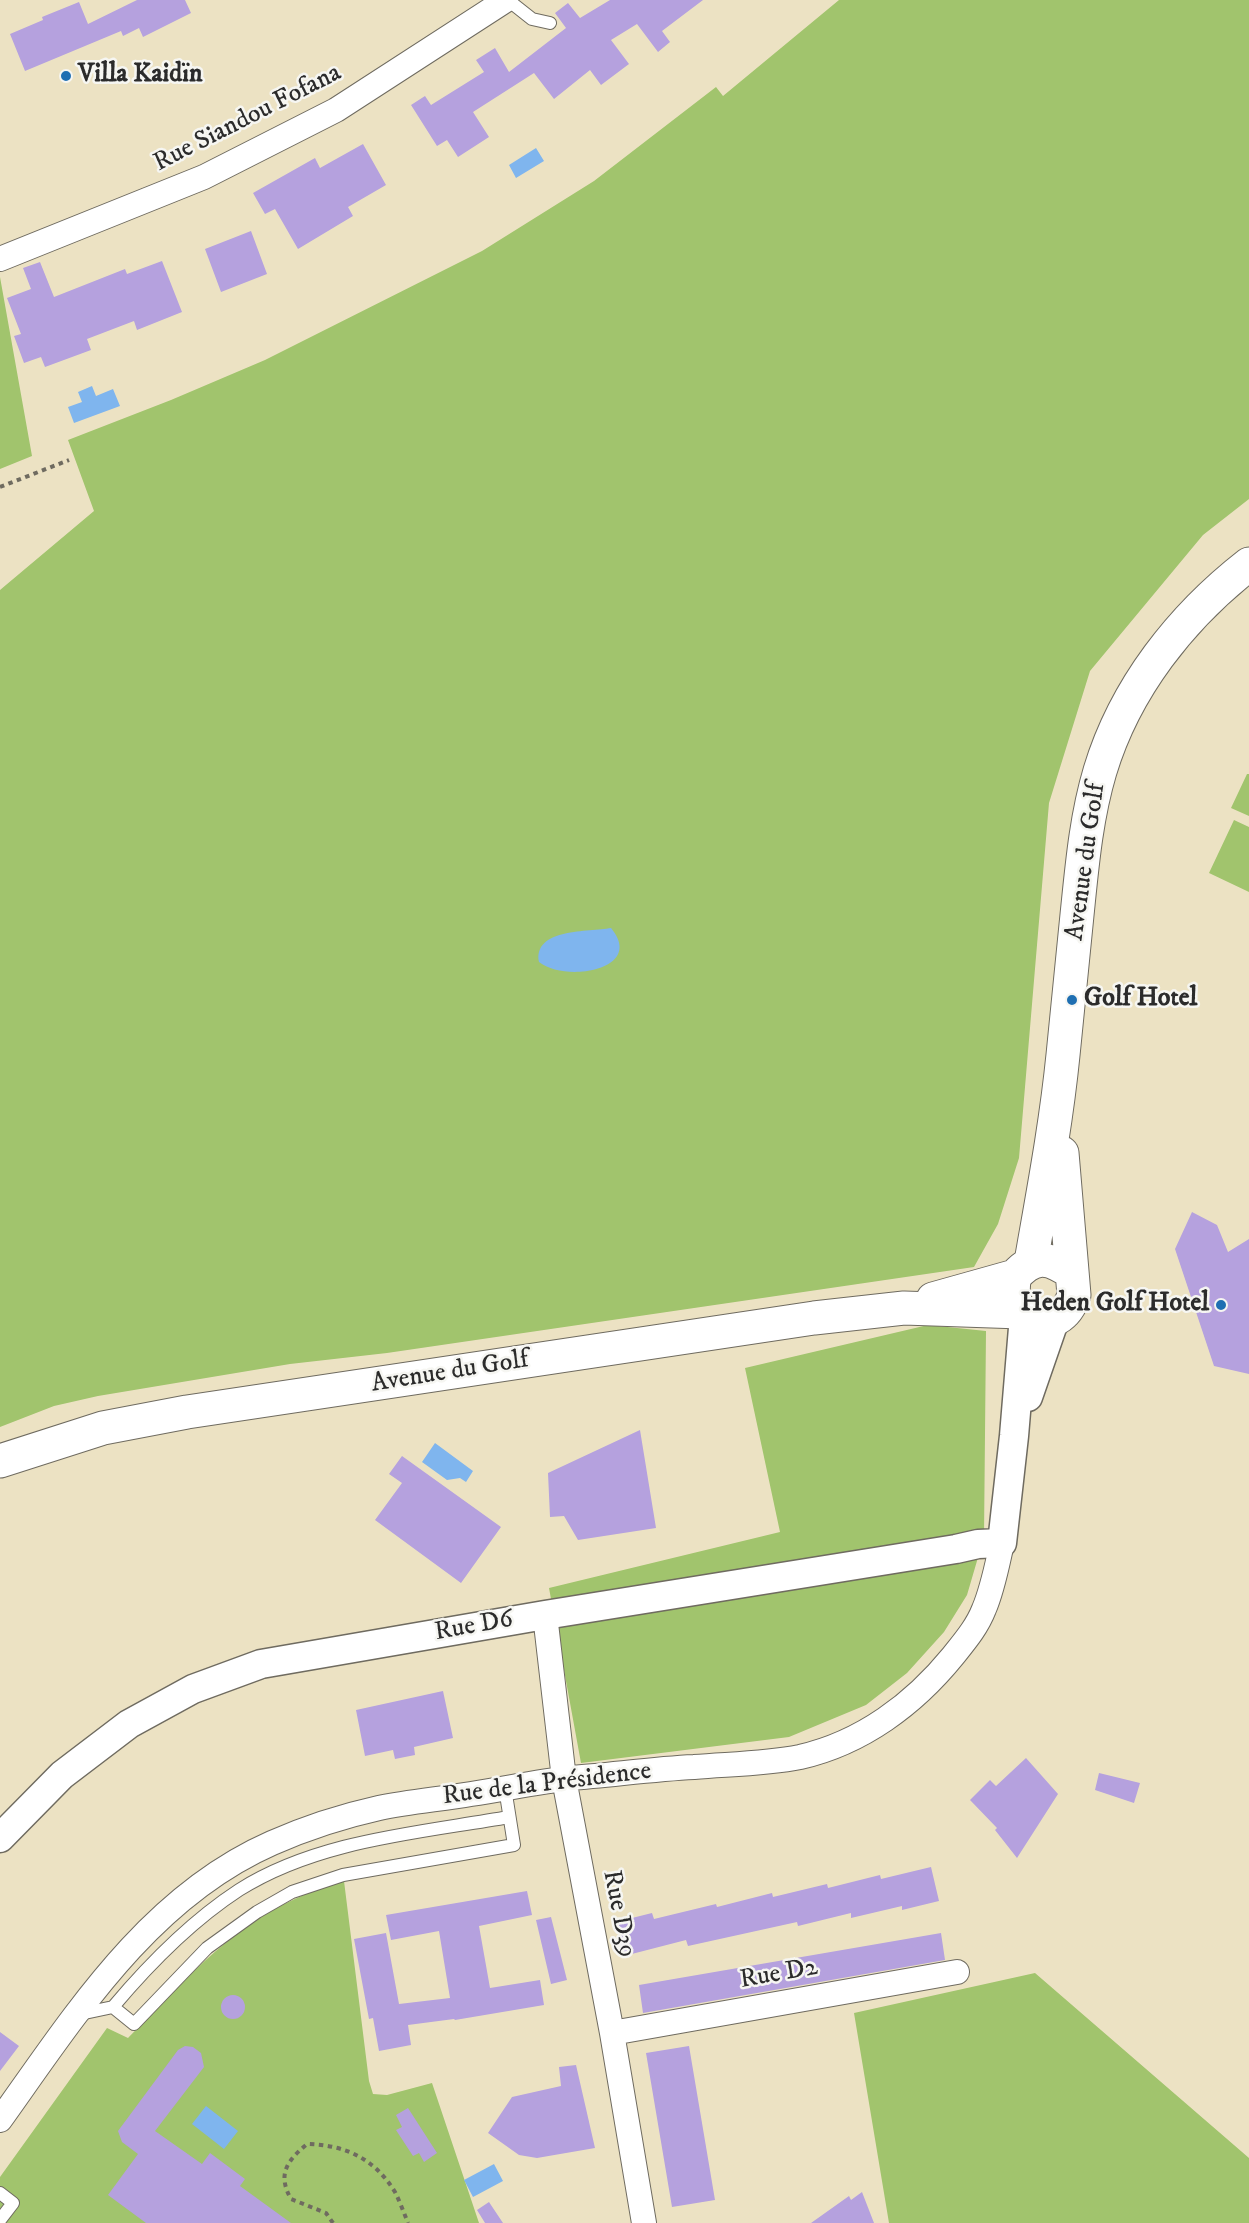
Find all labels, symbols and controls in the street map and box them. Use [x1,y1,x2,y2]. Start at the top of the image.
street label: Rue Siandou Fofana [149,58,347,180]
place label: Villa Kaidïn [78,60,202,92]
marker: Villa Kaidïn [59,69,73,83]
street label: Avenue du Golf [1061,781,1113,943]
place label: Golf Hotel [1084,984,1197,1016]
marker: Golf Hotel [1065,993,1079,1007]
place label: Heden Golf Hotel [1021,1289,1209,1321]
marker: Heden Golf Hotel [1214,1298,1228,1312]
street label: Avenue du Golf [369,1345,531,1401]
street label: Rue D6 [432,1605,516,1649]
street label: Rue de la Présidence [441,1757,653,1813]
street label: Rue D39 [594,1868,642,1960]
street label: Rue D2 [738,1953,820,1997]

